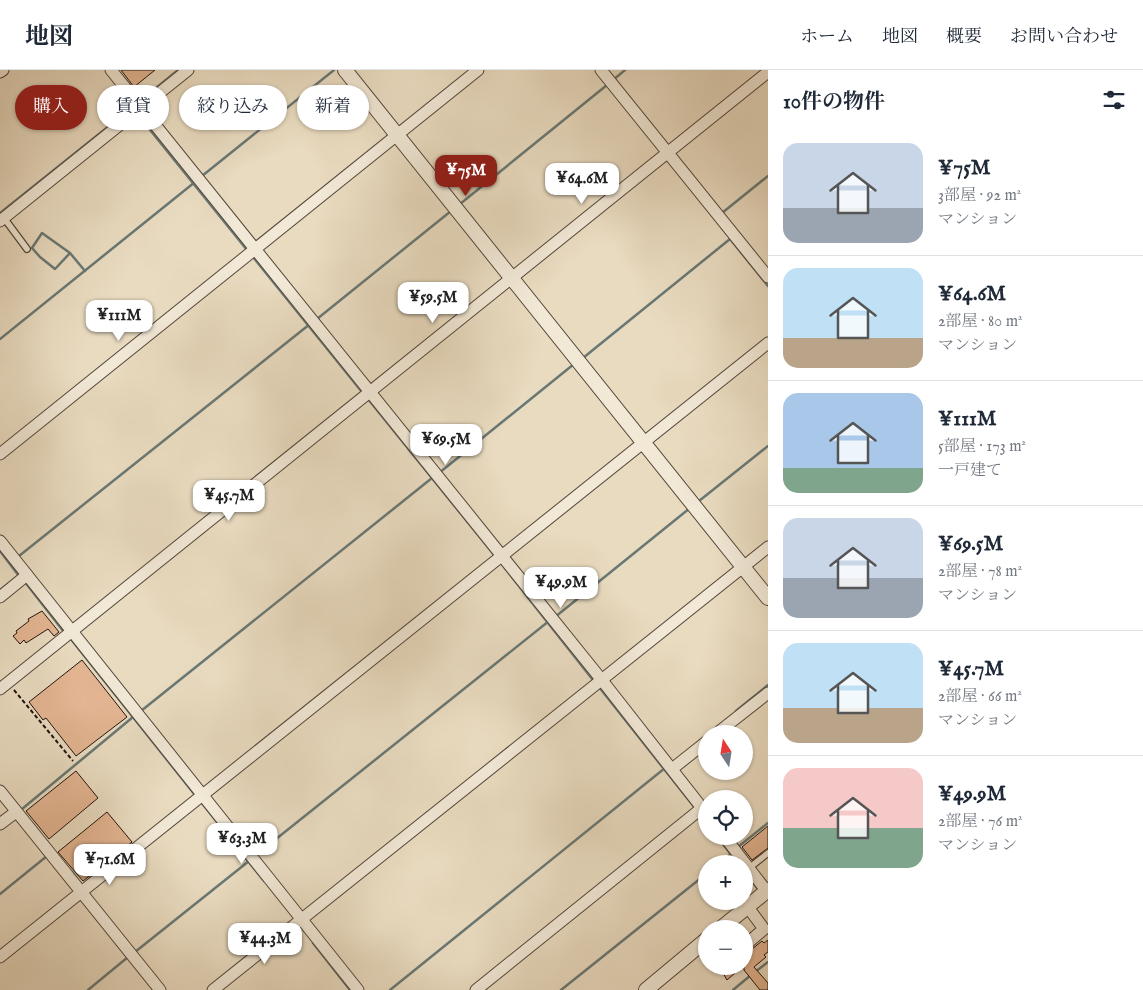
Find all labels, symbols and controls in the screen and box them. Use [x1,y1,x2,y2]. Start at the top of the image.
text: 地図 [25,22,73,53]
text: ホーム [800,26,854,49]
text: 地図 [882,26,918,49]
text: 概要 [946,26,982,49]
text: お問い合わせ [1010,26,1118,49]
chip: 購入 [15,85,87,130]
chip: 賃貸 [97,85,169,130]
chip: 絞り込み [179,85,287,130]
chip: 新着 [297,85,369,130]
icon: filters [1100,86,1128,114]
text: 10件の物件 [783,89,885,116]
pin: ¥75M [436,154,496,197]
text: ¥75M [938,155,991,182]
text: ¥75M [446,161,486,181]
pin: ¥64.6M [541,162,623,205]
icon: home [823,163,883,223]
text: ¥64.6M [556,169,608,189]
text: 3部屋 · 92 m² [938,186,1021,206]
text: マンション [938,210,1017,230]
text: ¥64.6M [938,281,1006,308]
pin: ¥59.5M [392,282,474,324]
text: ¥59.5M [409,288,457,308]
icon: home [823,288,883,348]
pin: ¥111M [84,300,154,342]
text: ¥111M [97,306,141,326]
text: 2部屋 · 80 m² [938,312,1022,332]
text: マンション [938,336,1017,356]
text: ¥111M [938,406,997,433]
icon: home [823,413,883,473]
pin: ¥69.5M [405,424,487,466]
text: ¥69.5M [421,430,471,450]
text: 5部屋 · 173 m² [938,437,1026,457]
text: 一戸建て [938,461,1002,481]
pin: ¥45.7M [188,480,270,522]
text: ¥45.7M [204,486,254,506]
text: ¥69.5M [938,531,1003,558]
icon: home [823,538,883,598]
text: 2部屋 · 78 m² [938,562,1022,582]
pin: ¥49.9M [520,566,602,609]
text: ¥49.9M [535,573,587,593]
text: マンション [938,586,1017,606]
text: ¥45.7M [938,656,1004,683]
icon: home [823,663,883,723]
text: 2部屋 · 66 m² [938,687,1022,707]
text: マンション [938,711,1017,731]
north arrow [698,725,752,780]
map controls [698,725,753,975]
text: ¥49.9M [938,781,1006,808]
icon: home [823,788,883,848]
button: locate [698,790,753,845]
text: 2部屋 · 76 m² [938,812,1023,832]
pin: ¥63.3M [201,822,283,865]
text: ¥63.3M [218,829,266,849]
text: マンション [938,836,1017,856]
pin: ¥71.6M [69,844,151,886]
text: ¥71.6M [85,850,135,870]
button: + [698,855,753,910]
button: − [698,920,753,975]
pin: ¥44.3M [224,922,306,965]
text: ¥44.3M [239,929,291,949]

